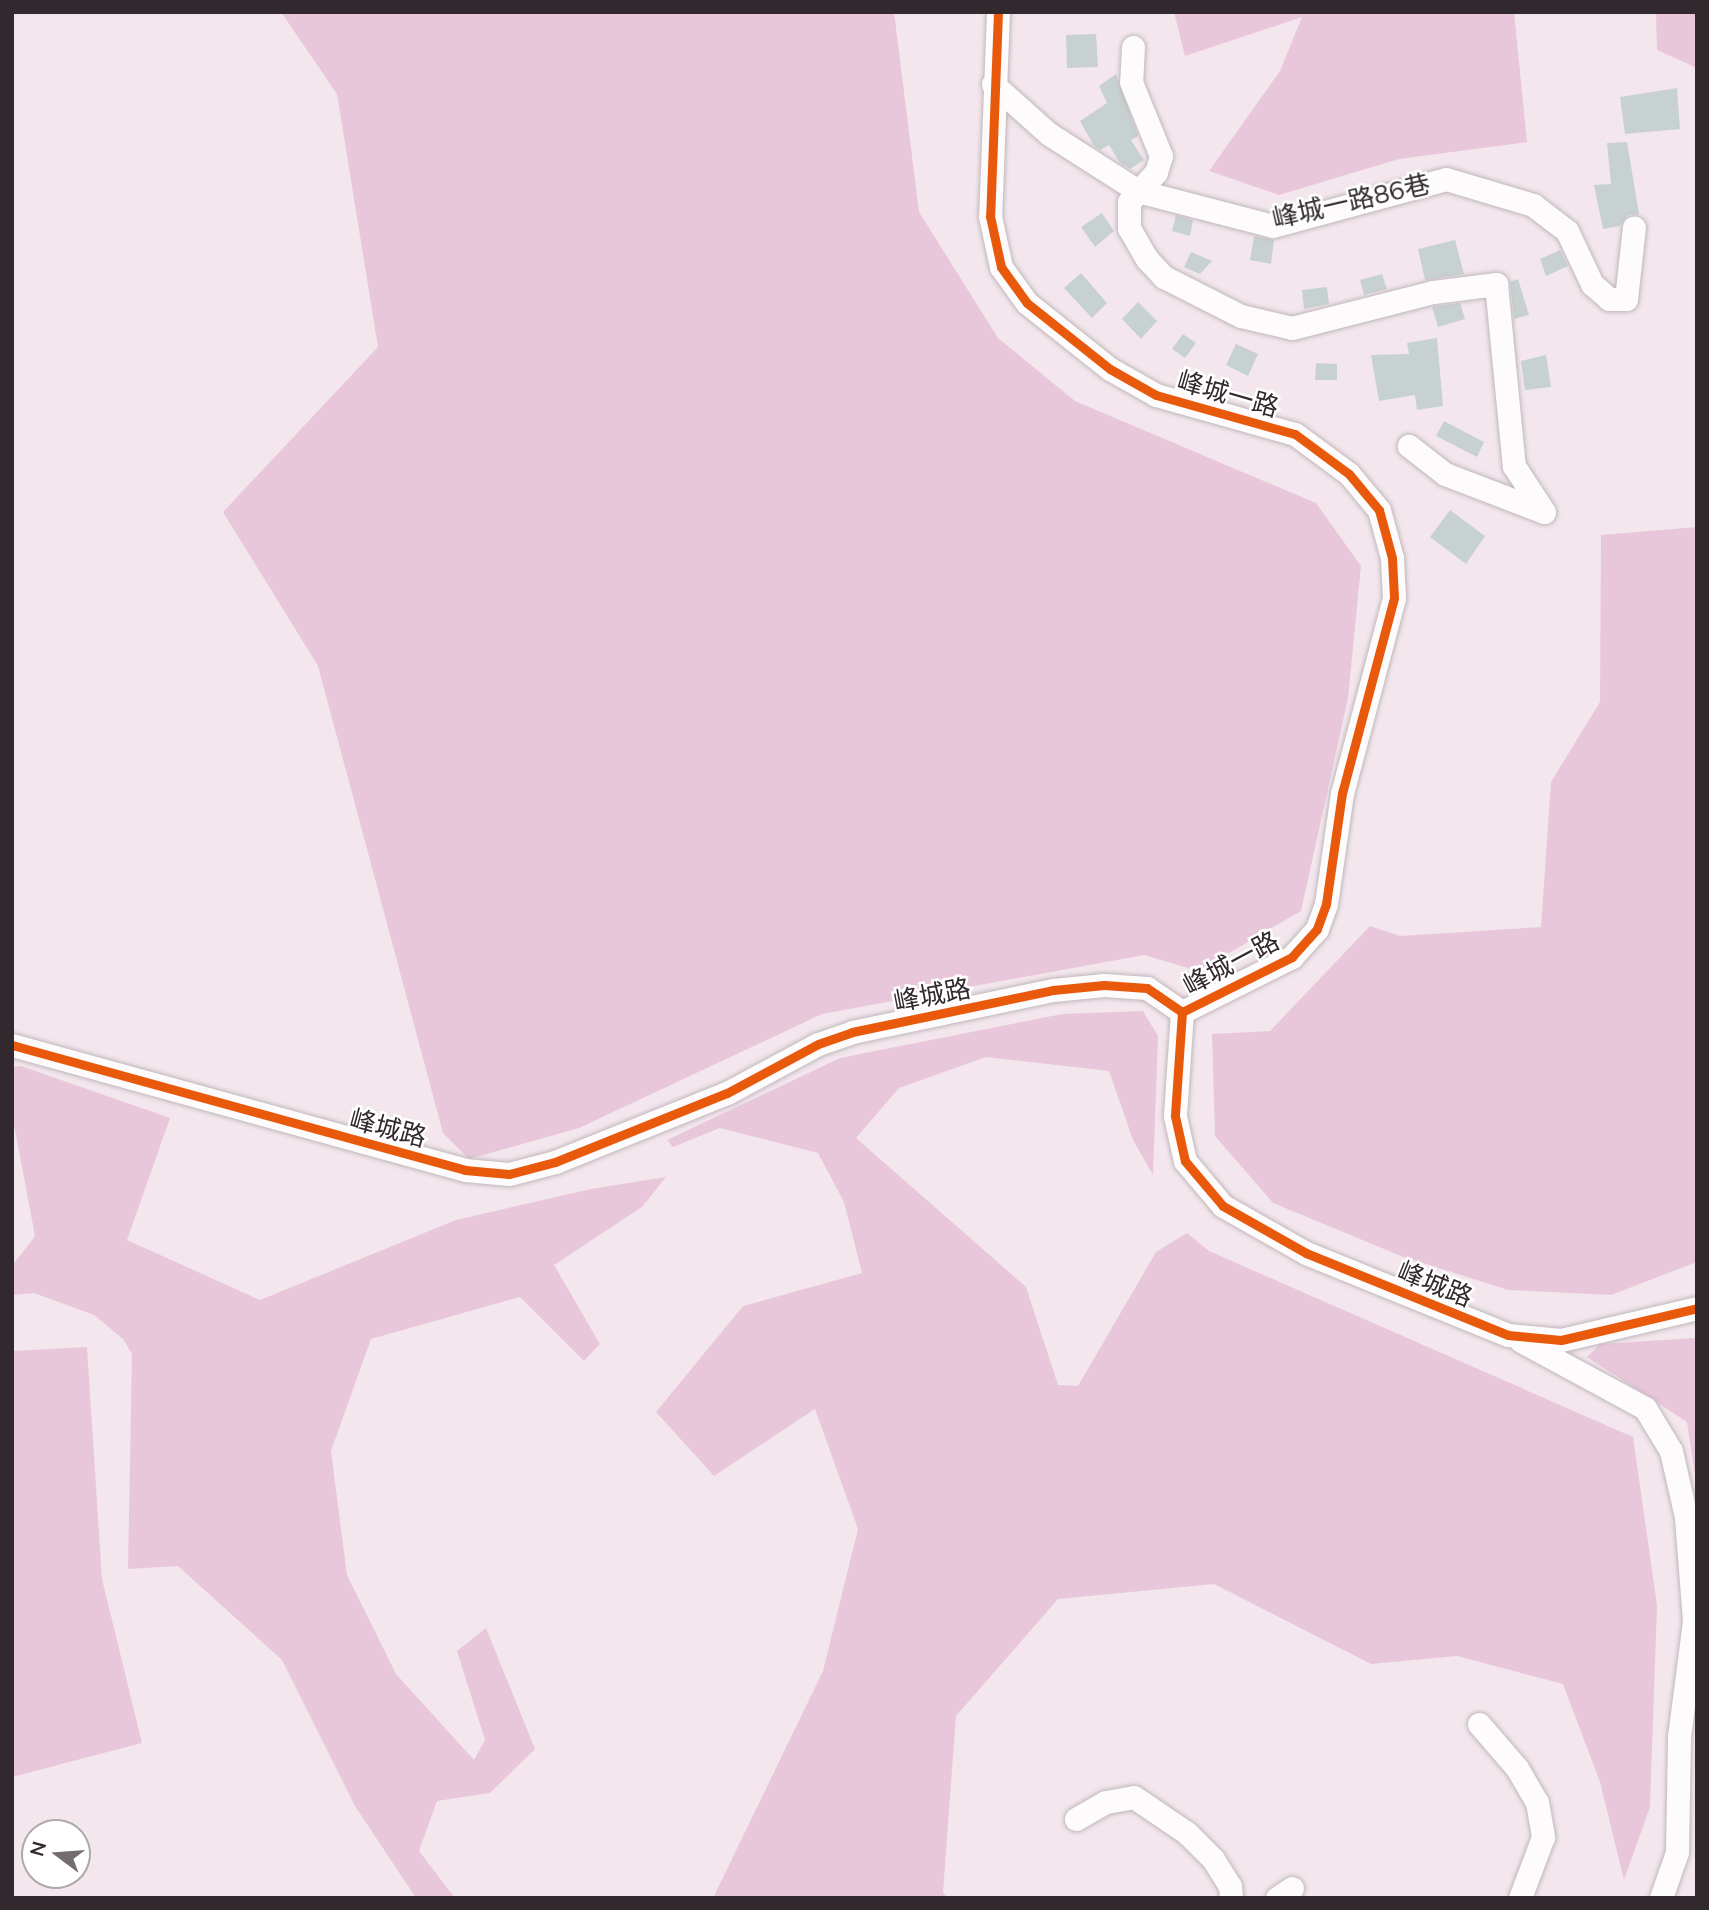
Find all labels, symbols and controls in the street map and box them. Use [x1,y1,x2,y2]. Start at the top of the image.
street label: 峰城一路86巷 [1269,168,1433,234]
street label: 峰城一路 [1174,365,1282,423]
street label: 峰城一路 [1178,925,1284,1001]
street label: 峰城路 [891,972,973,1018]
street label: 峰城路 [346,1103,430,1153]
street label: 峰城路 [1393,1255,1477,1313]
north arrow [21,1819,91,1889]
text: N [24,1839,51,1859]

